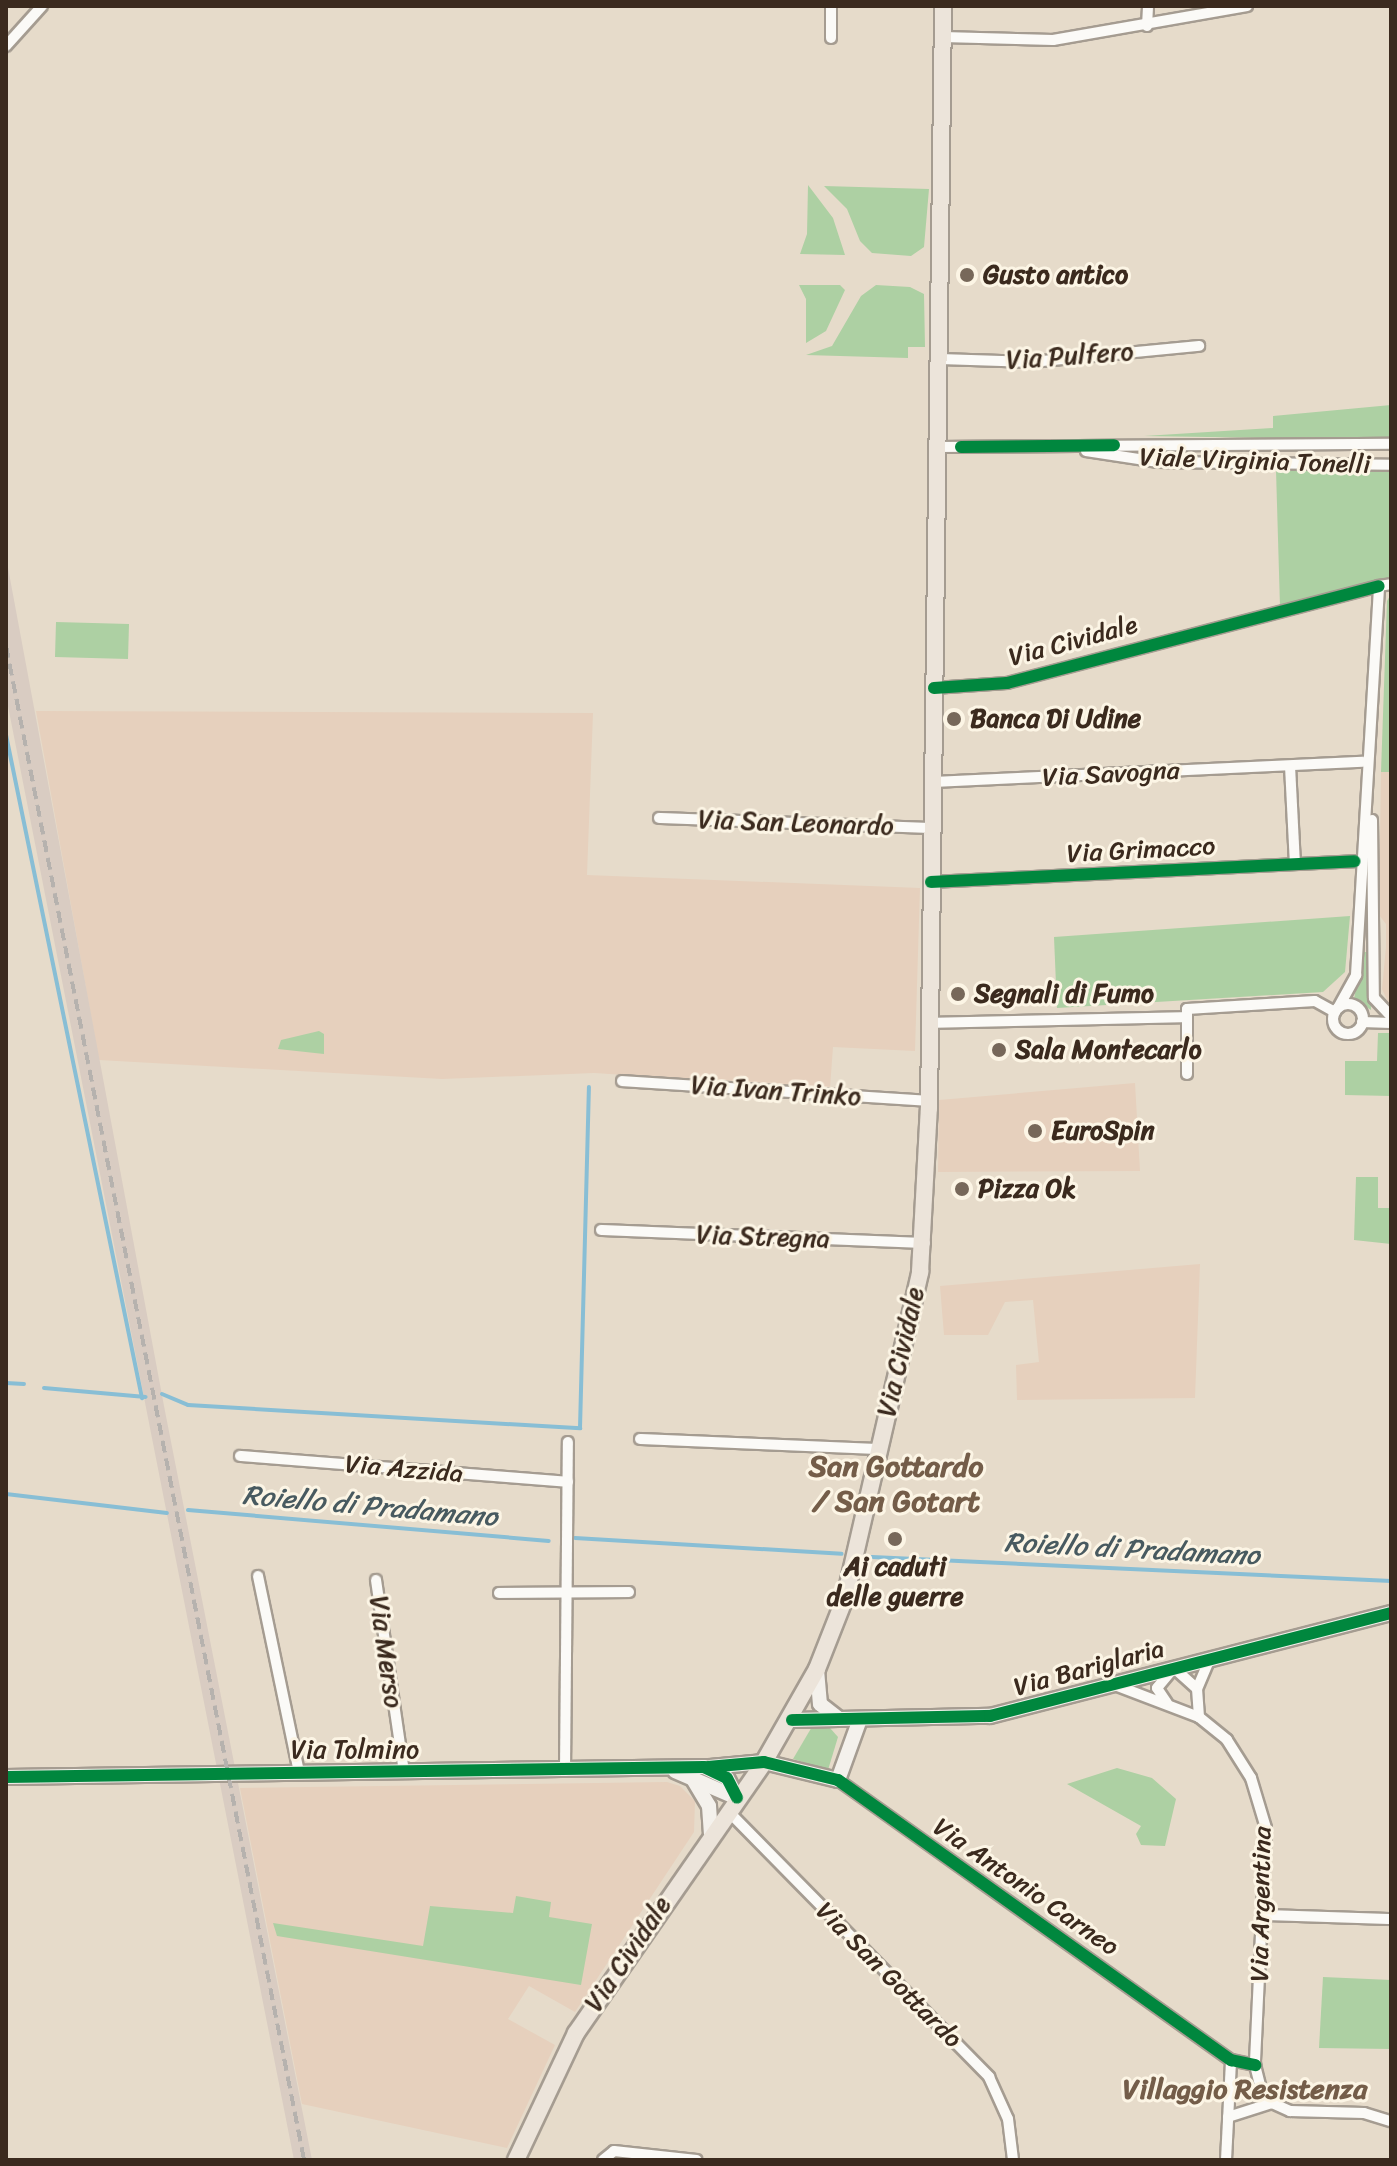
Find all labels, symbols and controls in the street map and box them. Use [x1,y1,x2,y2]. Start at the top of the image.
place label: Gusto antico [983,259,1128,291]
marker: Gusto antico [958,266,976,284]
street label: Via Pulfero [1005,336,1135,376]
street label: Viale Virginia Tonelli [1139,441,1371,481]
street label: Via Cividale [1005,609,1141,673]
place label: Banca Di Udine [970,703,1141,735]
marker: Banca Di Udine [945,710,963,728]
street label: Via Savogna [1042,755,1180,793]
street label: Via San Leonardo [698,804,894,842]
street label: Via Grimacco [1066,831,1216,869]
place label: Segnali di Fumo [974,978,1154,1010]
marker: Segnali di Fumo [949,985,967,1003]
place label: Sala Montecarlo [1015,1034,1202,1066]
marker: Sala Montecarlo [990,1041,1008,1059]
street label: Via Ivan Trinko [690,1070,862,1112]
place label: EuroSpin [1051,1115,1155,1147]
marker: EuroSpin [1026,1122,1044,1140]
place label: Pizza Ok [978,1173,1076,1205]
marker: Pizza Ok [953,1180,971,1198]
street label: Via Stregna [695,1219,831,1255]
street label: Via Cividale [871,1284,931,1420]
street label: Via Azzida [344,1448,464,1490]
district label: San Gottardo / San Gotart [809,1448,983,1518]
water label: Roiello di Pradamano [241,1478,499,1534]
water label: Roiello di Pradamano [1003,1526,1261,1572]
marker: Ai caduti delle guerre [886,1530,904,1548]
place label: Ai caduti delle guerre [827,1551,963,1612]
street label: Via Merso [363,1594,409,1710]
street label: Via Bariglaria [1010,1633,1168,1703]
street label: Via Tolmino [290,1734,420,1766]
street label: Via Antonio Carneo [927,1811,1125,1963]
street label: Via Argentina [1244,1826,1278,1982]
street label: Via Cividale [578,1890,678,2018]
street label: Via San Gottardo [809,1895,969,2055]
district label: Villaggio Resistenza [1123,2072,1367,2106]

